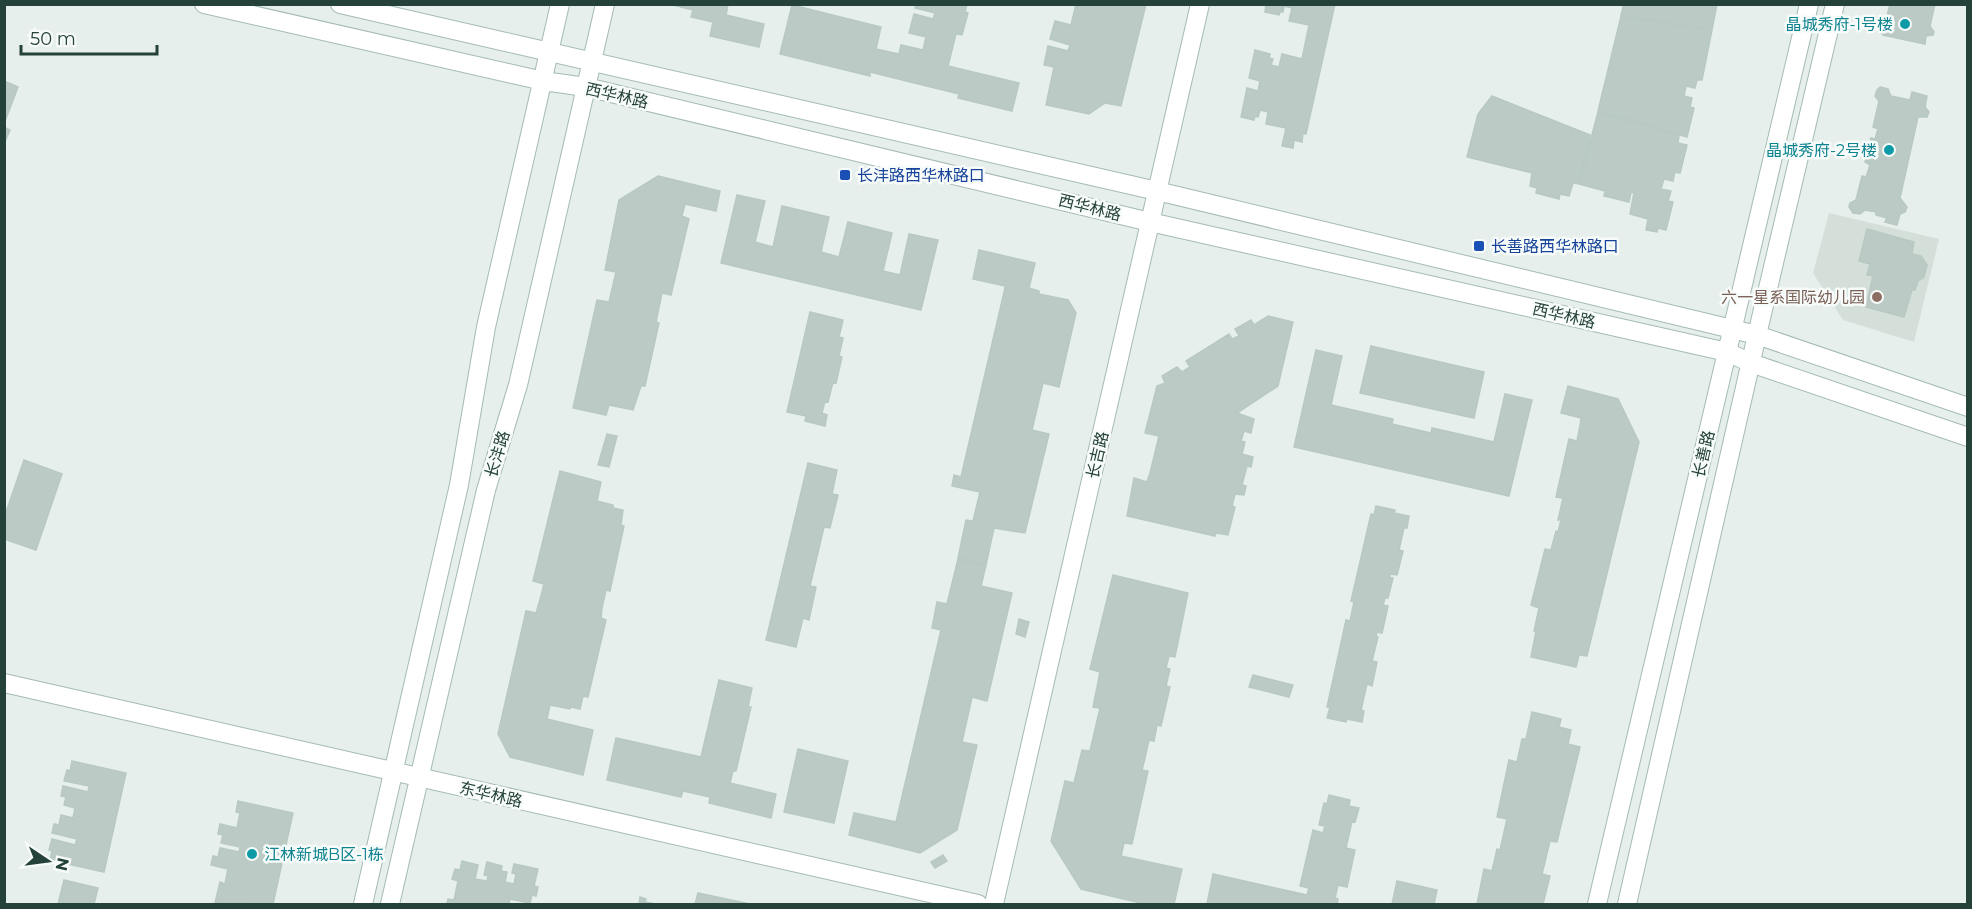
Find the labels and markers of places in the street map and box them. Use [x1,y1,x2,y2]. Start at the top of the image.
place label: 晶城秀府-1号楼 [1785,15,1893,34]
marker: 晶城秀府-1号楼 [1898,17,1912,31]
place label: 晶城秀府-2号楼 [1766,141,1877,160]
marker: 晶城秀府-2号楼 [1882,143,1896,157]
place label: 长沣路西华林路口 [857,166,985,185]
marker: 长沣路西华林路口 [838,168,852,182]
place label: 长善路西华林路口 [1491,237,1619,256]
marker: 长善路西华林路口 [1472,239,1486,253]
place label: 六一星系国际幼儿园 [1721,288,1865,307]
marker: 六一星系国际幼儿园 [1870,290,1884,304]
place label: 江林新城B区-1栋 [264,845,384,864]
marker: 江林新城B区-1栋 [245,847,259,861]

